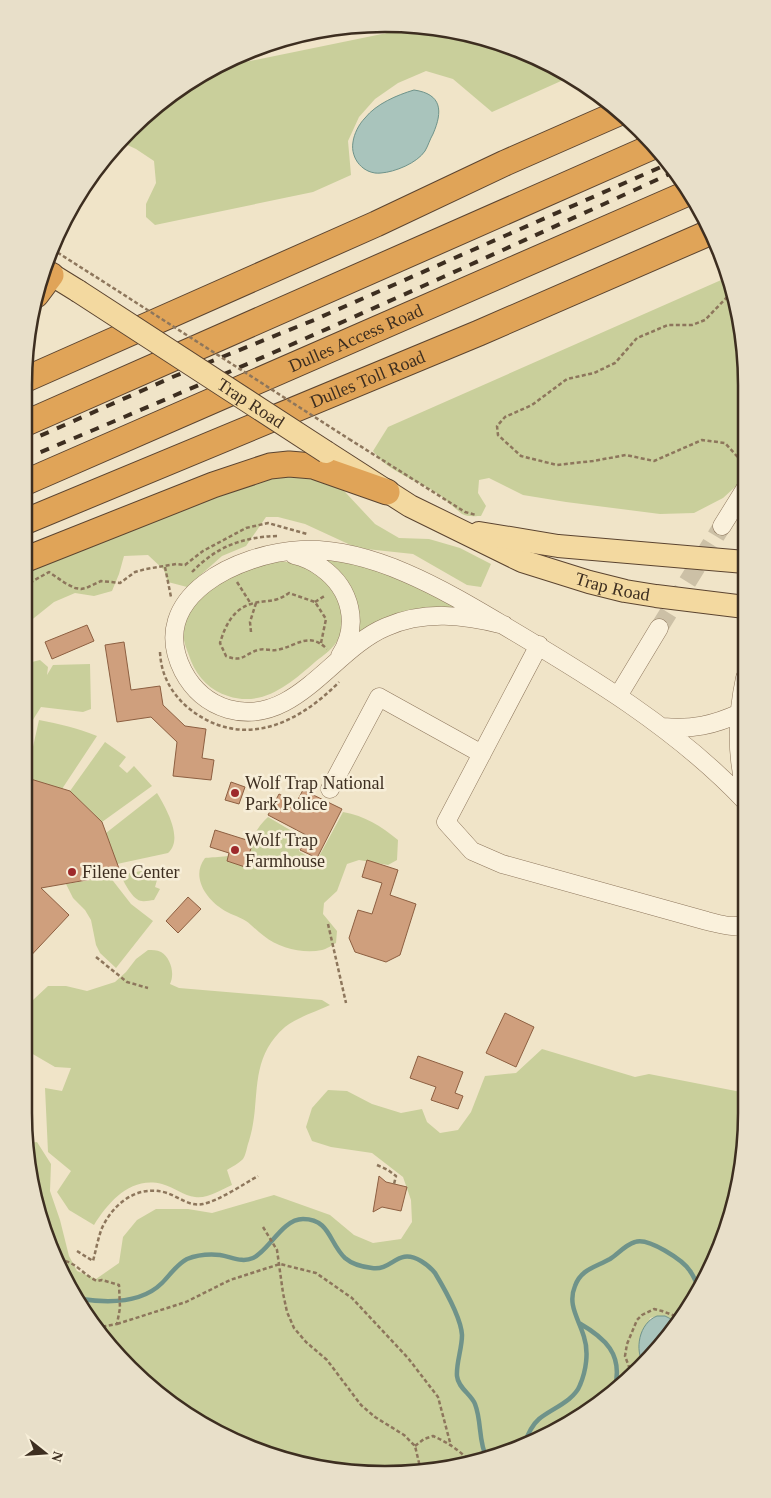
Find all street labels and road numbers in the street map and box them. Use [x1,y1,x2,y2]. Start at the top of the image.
street label: Dulles Access Road [286,300,426,376]
street label: Dulles Toll Road [307,347,428,412]
street label: Trap Road [214,374,288,432]
street label: Trap Road [573,568,651,605]

